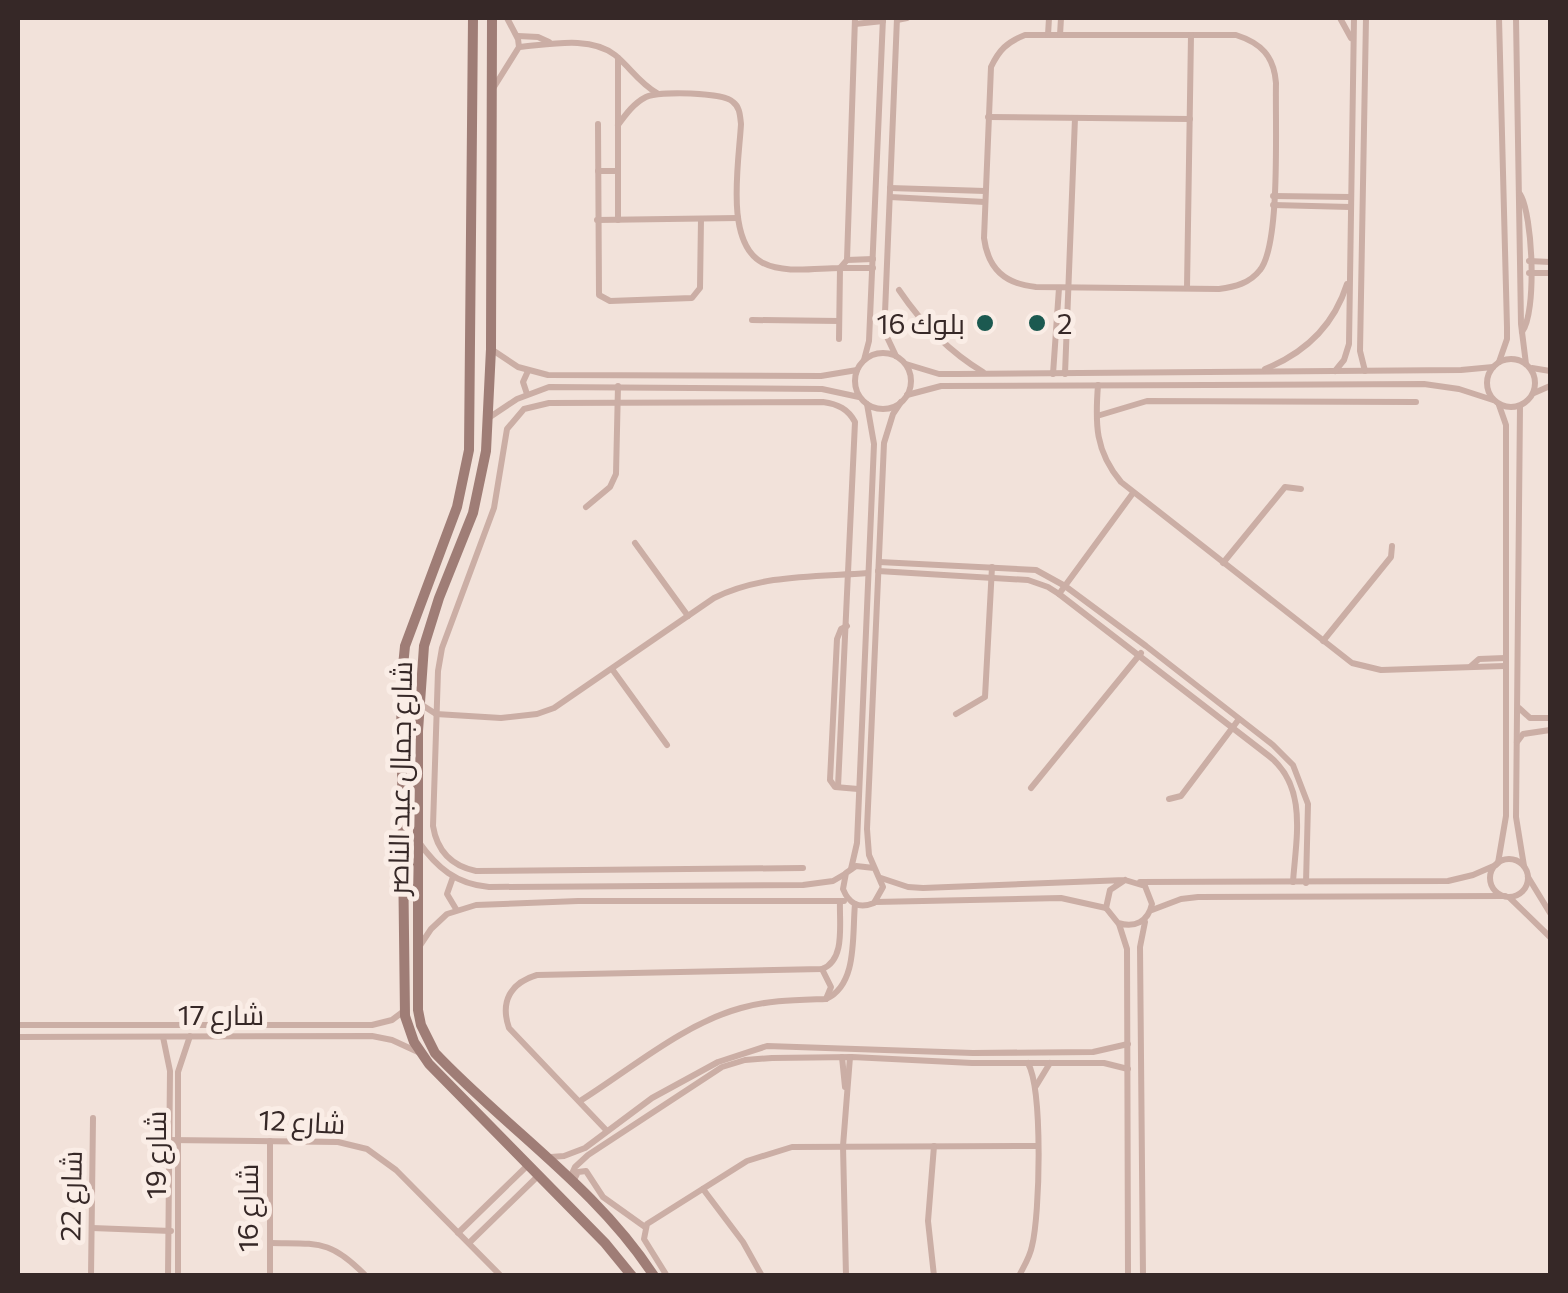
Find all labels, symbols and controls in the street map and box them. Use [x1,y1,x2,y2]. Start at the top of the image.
place label: بلوك 16 [876,306,965,340]
place label: 2 [1057,306,1073,340]
marker: بلوك 16 [974,312,996,334]
marker: 2 [1026,312,1048,334]
street label: شارع جمال عبد الناصر [380,661,421,897]
street label: شارع 17 [178,997,264,1034]
street label: شارع 12 [257,1102,346,1143]
street label: شارع 19 [138,1111,175,1199]
street label: شارع 22 [52,1150,91,1242]
street label: شارع 16 [230,1164,267,1252]

